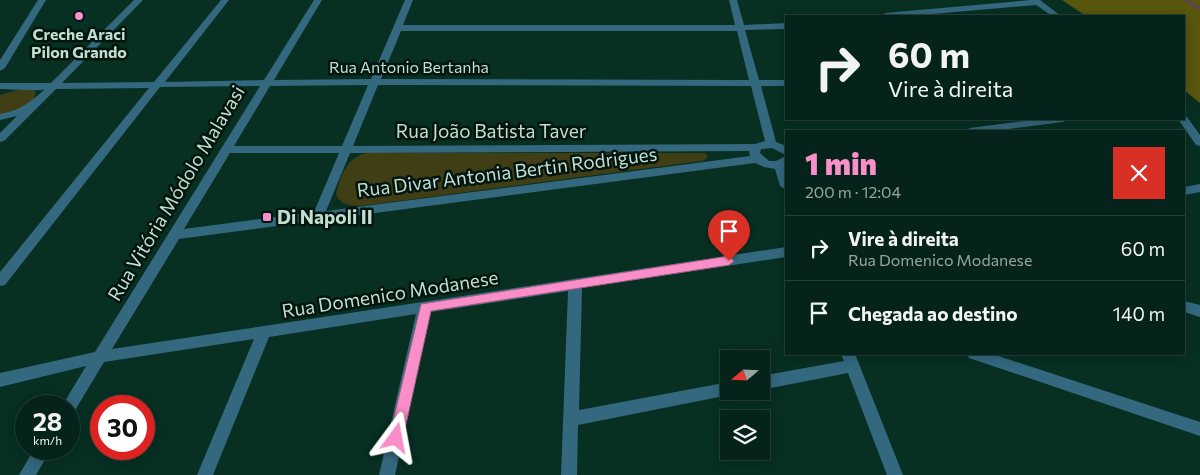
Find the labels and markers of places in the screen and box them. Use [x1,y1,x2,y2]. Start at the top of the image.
marker: Creche Araci Pilon Grando [73,10,85,22]
place label: Creche Araci Pilon Grando [31,24,127,61]
place label: Di Napoli II [277,205,373,228]
pin [708,210,750,261]
marker: Di Napoli II [261,211,273,223]

